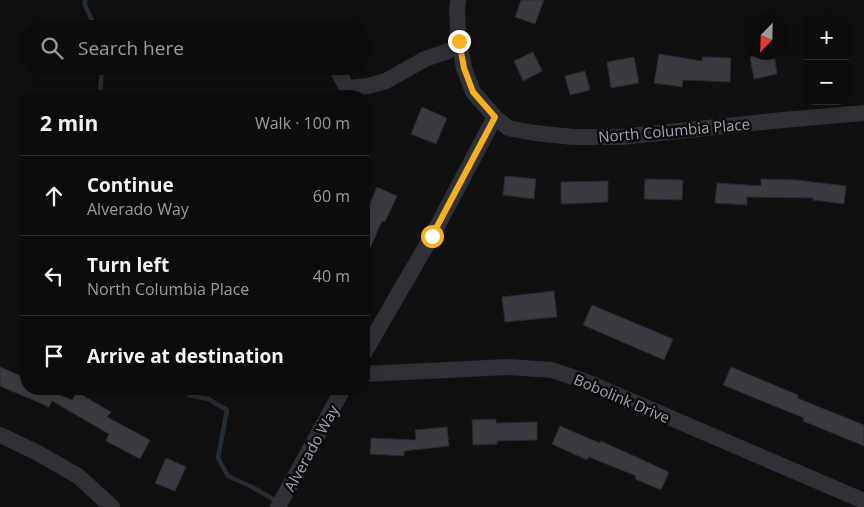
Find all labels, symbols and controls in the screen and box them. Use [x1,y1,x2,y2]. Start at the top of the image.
north arrow [744,15,789,60]
map controls [804,15,849,105]
button: + [804,15,849,60]
search box [20,20,370,75]
route end [448,30,471,53]
icon: search [38,34,66,62]
text: Search here [78,35,184,61]
button: − [804,60,849,105]
text: 2 min [40,109,98,137]
text: Walk · 100 m [255,112,350,134]
street label: North Columbia Place [597,113,751,147]
text: Continue [87,172,174,198]
icon: ahead [40,182,68,210]
text: 60 m [313,185,350,207]
text: Alverado Way [87,198,189,220]
route start [421,225,444,248]
text: Turn left [87,252,169,278]
icon: left [40,262,68,290]
text: 40 m [313,265,350,287]
text: North Columbia Place [87,278,249,300]
icon: arrive [40,342,68,370]
text: Arrive at destination [87,343,284,369]
street label: Bobolink Drive [571,369,673,427]
street label: Alverado Way [279,401,343,495]

